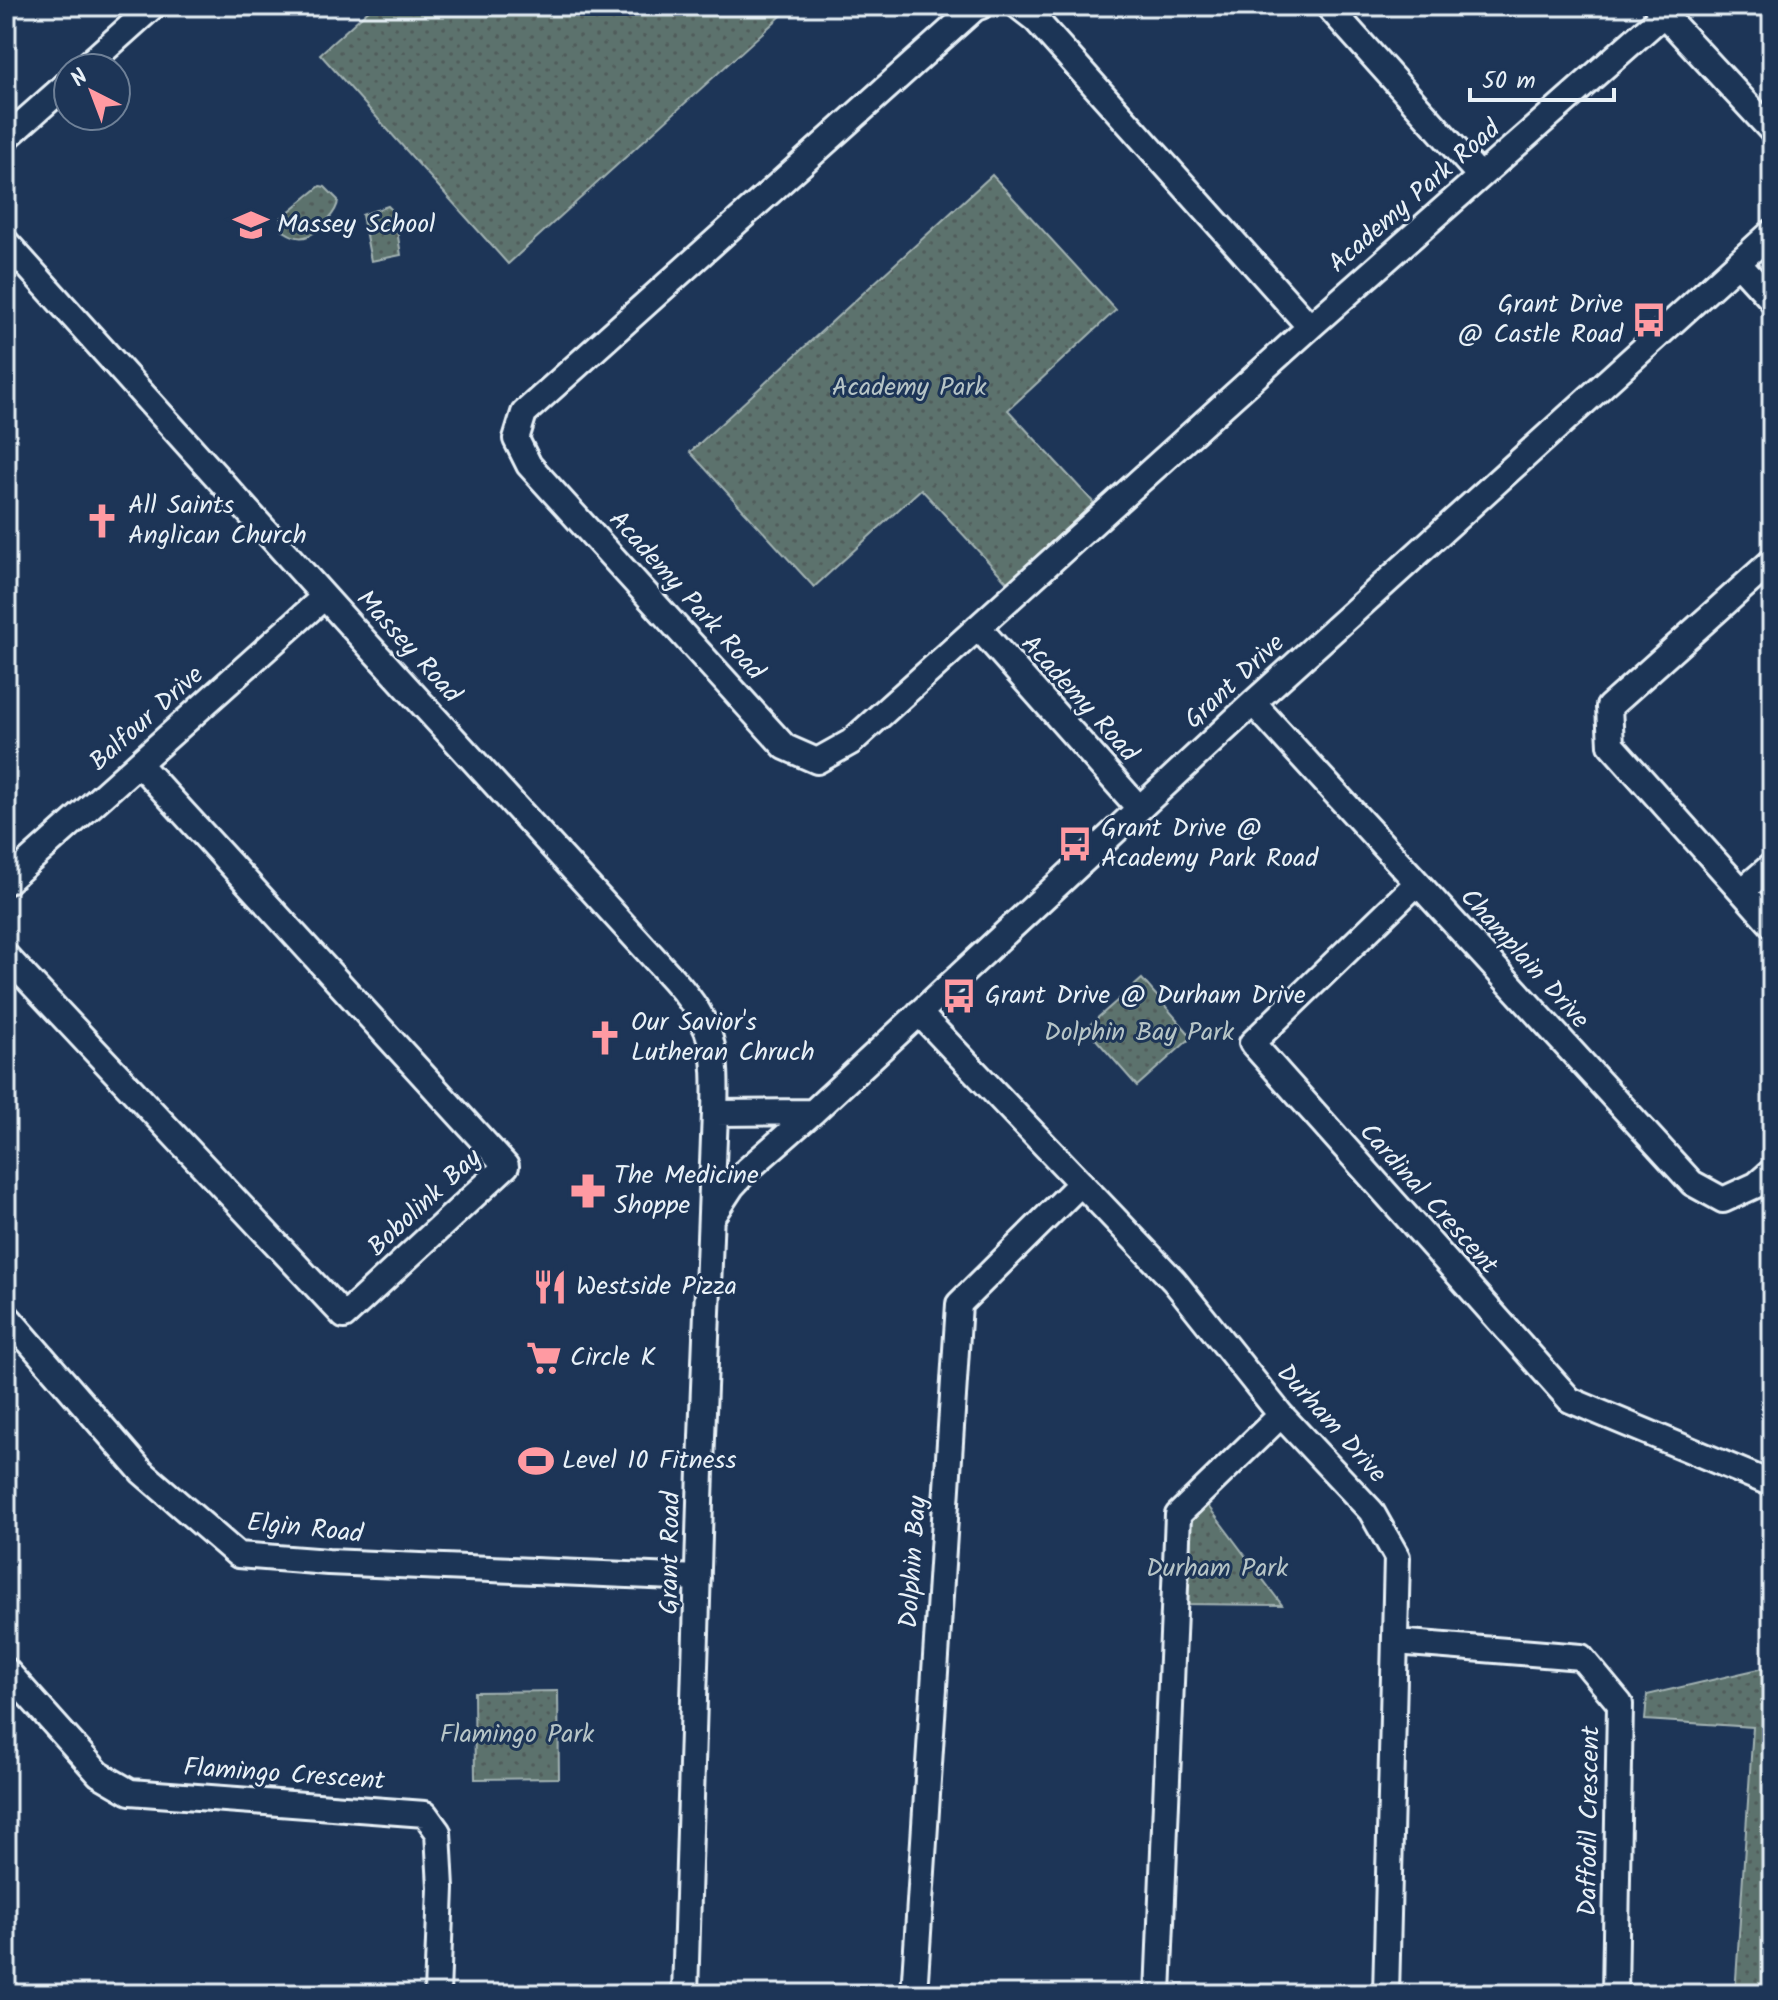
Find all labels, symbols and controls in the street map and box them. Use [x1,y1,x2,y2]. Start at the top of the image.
north arrow [52,52,132,132]
scale bar [1470,52,1614,102]
text: N [63,61,97,97]
text: 50 m [1482,62,1536,101]
street label: Academy Park Road [1319,109,1512,284]
place label: Massey School [277,204,435,246]
school or university icon: Massey School [232,206,270,244]
place label: Grant Drive @ Castle Road [1458,284,1624,356]
bus stop icon: Grant Drive @ Castle Road [1630,301,1668,339]
park label: Academy Park [832,367,987,409]
place label: All Saints Anglican Church [128,485,307,557]
street label: Academy Park Road [598,501,775,692]
church icon: All Saints Anglican Church [83,502,121,540]
street label: Massey Road [345,580,472,714]
street label: Grant Drive [1175,624,1295,740]
street label: Academy Road [1010,626,1149,773]
street label: Balfour Drive [80,656,214,782]
place label: Grant Drive @ Academy Park Road [1101,808,1319,880]
bus stop icon: Grant Drive @ Academy Park Road [1056,825,1094,863]
street label: Champlain Drive [1449,879,1599,1039]
place label: Grant Drive @ Durham Drive [985,975,1306,1017]
bus stop icon: Grant Drive @ Durham Drive [940,977,978,1015]
place label: Our Savior's Lutheran Chruch [631,1002,815,1074]
park label: Dolphin Bay Park [1044,1012,1235,1054]
church icon: Our Savior's Lutheran Chruch [586,1019,624,1057]
street label: Cardinal Crescent [1348,1113,1509,1285]
street label: Bobolink Bay [358,1138,492,1267]
place label: The Medicine Shoppe [614,1155,759,1227]
pharmacy icon: The Medicine Shoppe [569,1172,607,1210]
place label: Westside Pizza [576,1266,737,1308]
restaurant icon: Westside Pizza [531,1268,569,1306]
place label: Circle K [570,1337,656,1379]
supermarket icon: Circle K [525,1339,563,1377]
street label: Durham Drive [1265,1354,1397,1494]
place label: Level 10 Fitness [562,1440,737,1482]
sports icon: Level 10 Fitness [517,1442,555,1480]
street label: Grant Road [649,1490,693,1615]
street label: Dolphin Bay [888,1494,940,1630]
street label: Elgin Road [245,1502,366,1556]
park label: Durham Park [1146,1548,1289,1590]
park label: Flamingo Park [440,1714,595,1756]
street label: Daffodil Crescent [1567,1725,1613,1917]
street label: Flamingo Crescent [182,1747,387,1803]

